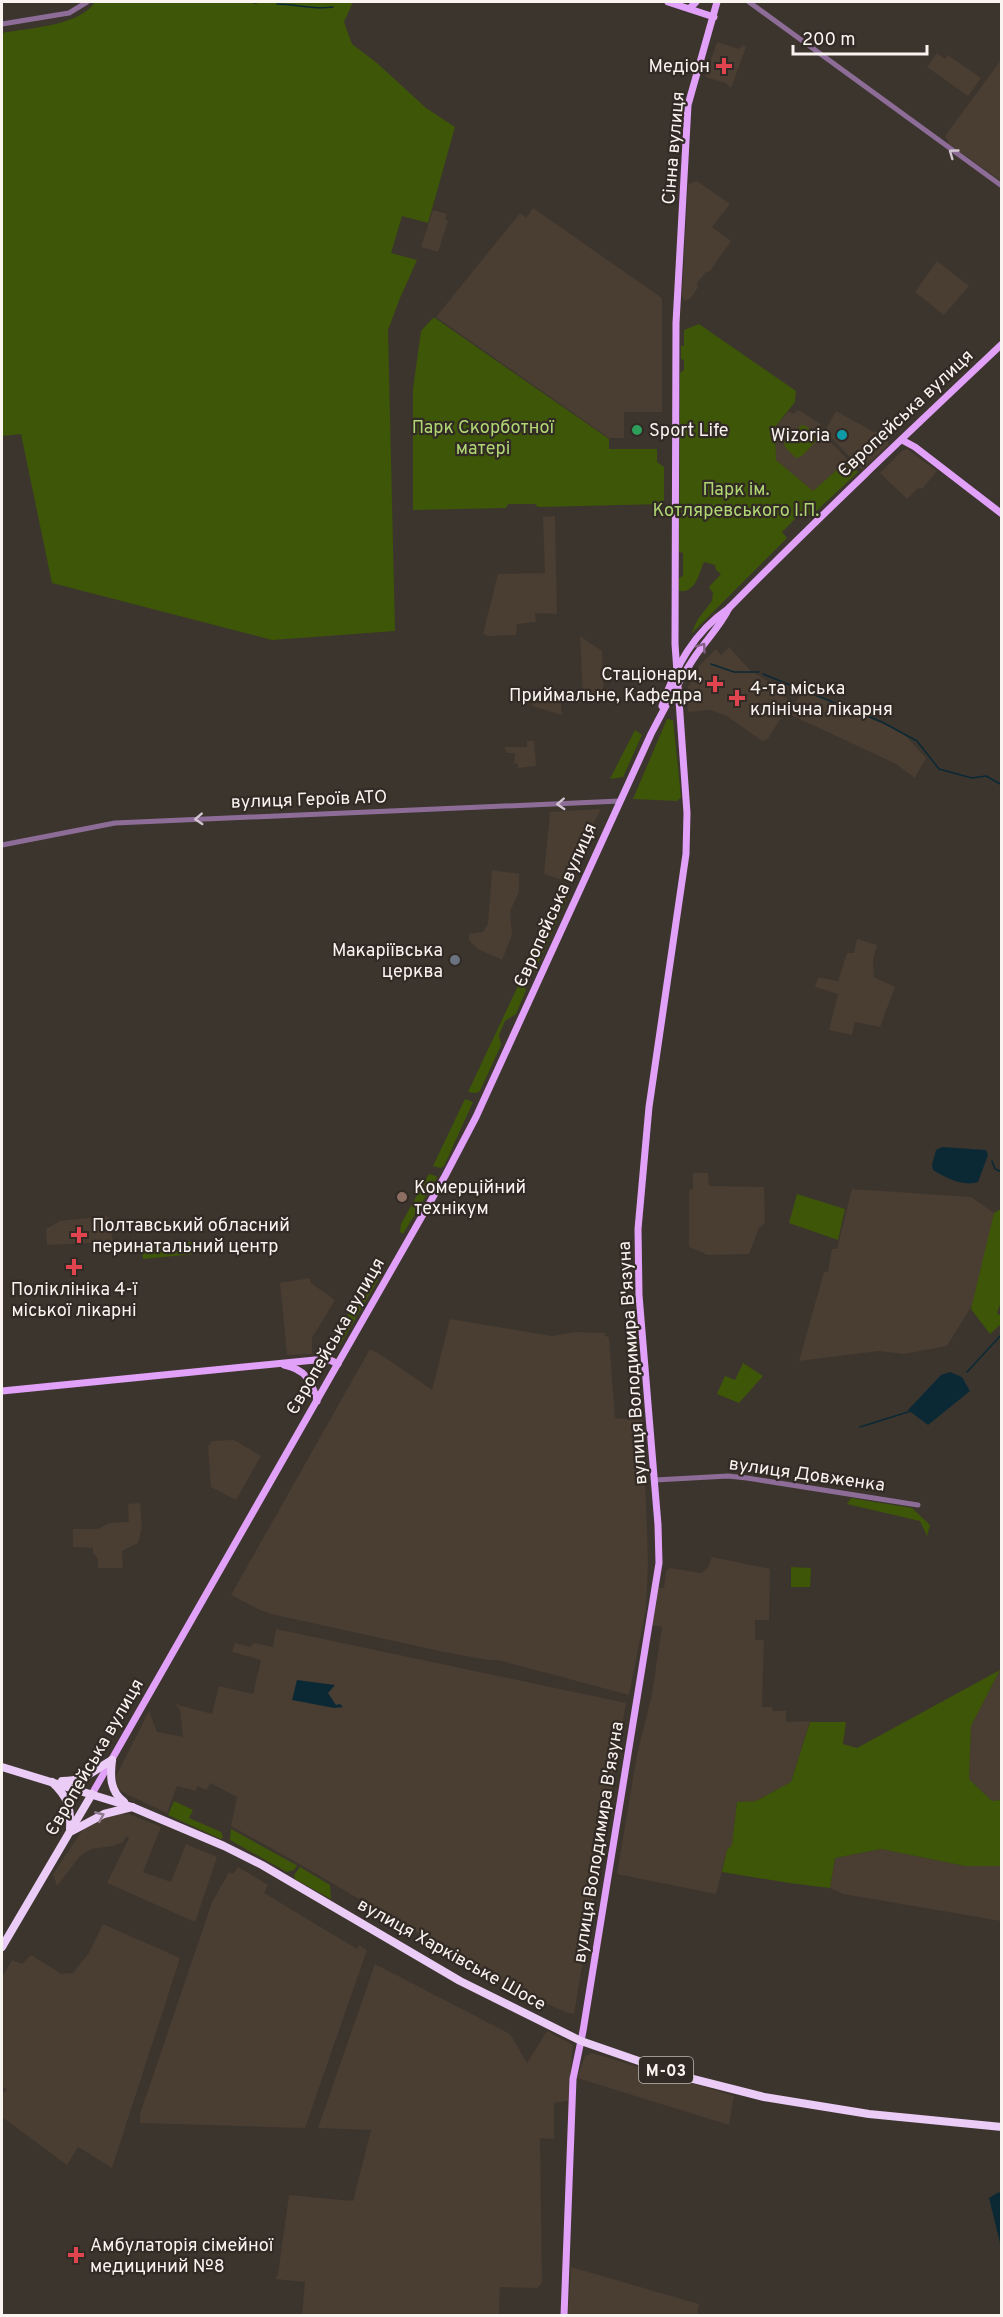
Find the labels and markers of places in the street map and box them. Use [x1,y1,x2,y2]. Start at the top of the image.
place label: Медіон [648,56,710,79]
marker: Медіон [715,57,733,75]
place label: Sport Life [649,420,728,443]
marker: Sport Life [630,423,644,437]
place label: Wizoria [770,425,830,448]
marker: Wizoria [835,428,849,442]
place label: Стаціонари, Приймальне, Кафедра [509,664,702,708]
marker: Стаціонари, Приймальне, Кафедра [706,675,724,693]
place label: 4-та міська клінічна лікарня [750,678,893,722]
marker: 4-та міська клінічна лікарня [728,689,746,707]
place label: Макаріївська церква [332,940,443,984]
marker: Макаріївська церква [448,953,462,967]
place label: Комерційний технікум [414,1177,526,1221]
marker: Комерційний технікум [395,1190,409,1204]
place label: Полтавський обласний перинатальний центр [92,1215,290,1259]
marker: Полтавський обласний перинатальний центр [70,1226,88,1244]
marker: Поліклініка 4-ї міської лікарні [65,1258,83,1276]
place label: Поліклініка 4-ї міської лікарні [11,1279,138,1323]
place label: Амбулаторія сімейної медициний №8 [90,2235,274,2279]
marker: Амбулаторія сімейної медициний №8 [67,2246,85,2264]

